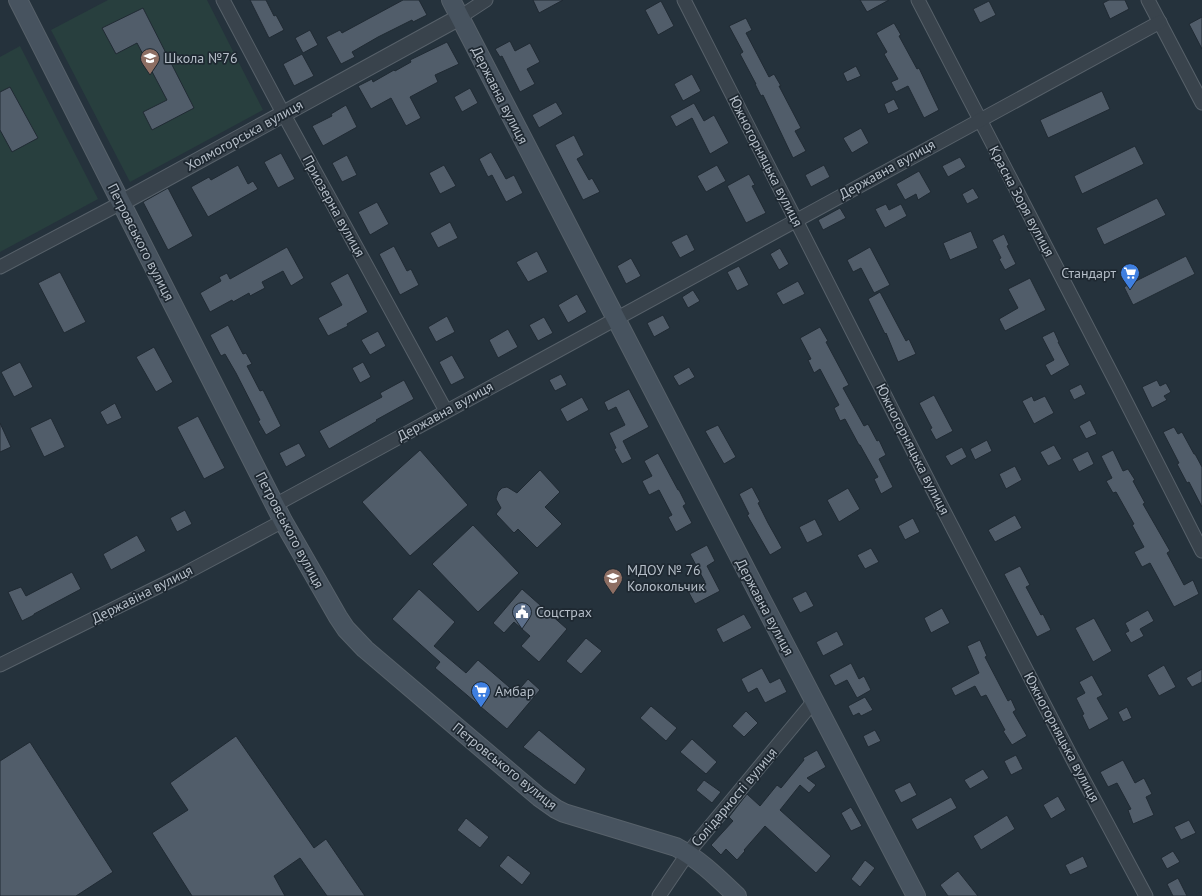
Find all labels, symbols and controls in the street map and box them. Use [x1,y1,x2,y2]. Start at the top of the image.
street label: Державна вулиця [468,43,532,147]
school or university icon: Школа №76 [139,47,161,75]
place label: Школа №76 [164,49,238,67]
street label: Южногорняцька вулиця [725,92,807,230]
street label: Холмогорська вулиця [182,95,306,175]
street label: Державна вулиця [836,135,938,203]
street label: Красна Зоря вулиця [985,142,1059,260]
street label: Приозерна вулиця [299,152,369,260]
street label: Петровського вулиця [104,180,178,304]
supermarket icon: Стандарт [1119,262,1141,290]
place label: Стандарт [1061,264,1116,282]
street label: Державна вулиця [394,377,496,445]
street label: Южногорняцька вулиця [872,380,954,518]
street label: Петровського вулиця [252,469,328,591]
street label: Державна вулиця [732,555,798,659]
street label: Державіна вулиця [88,561,196,627]
place label: МДОУ № 76 Колокольчик [627,561,705,595]
school or university icon: МДОУ № 76 Колокольчик [602,567,624,595]
public building icon: Соцстрах [511,601,533,629]
place label: Соцстрах [536,603,592,621]
street label: Южногорняцька вулиця [1020,669,1104,805]
supermarket icon: Амбар [470,680,492,708]
place label: Амбар [495,682,534,700]
street label: Петровського вулиця [449,718,561,814]
street label: Солідарності вулиця [687,744,781,850]

